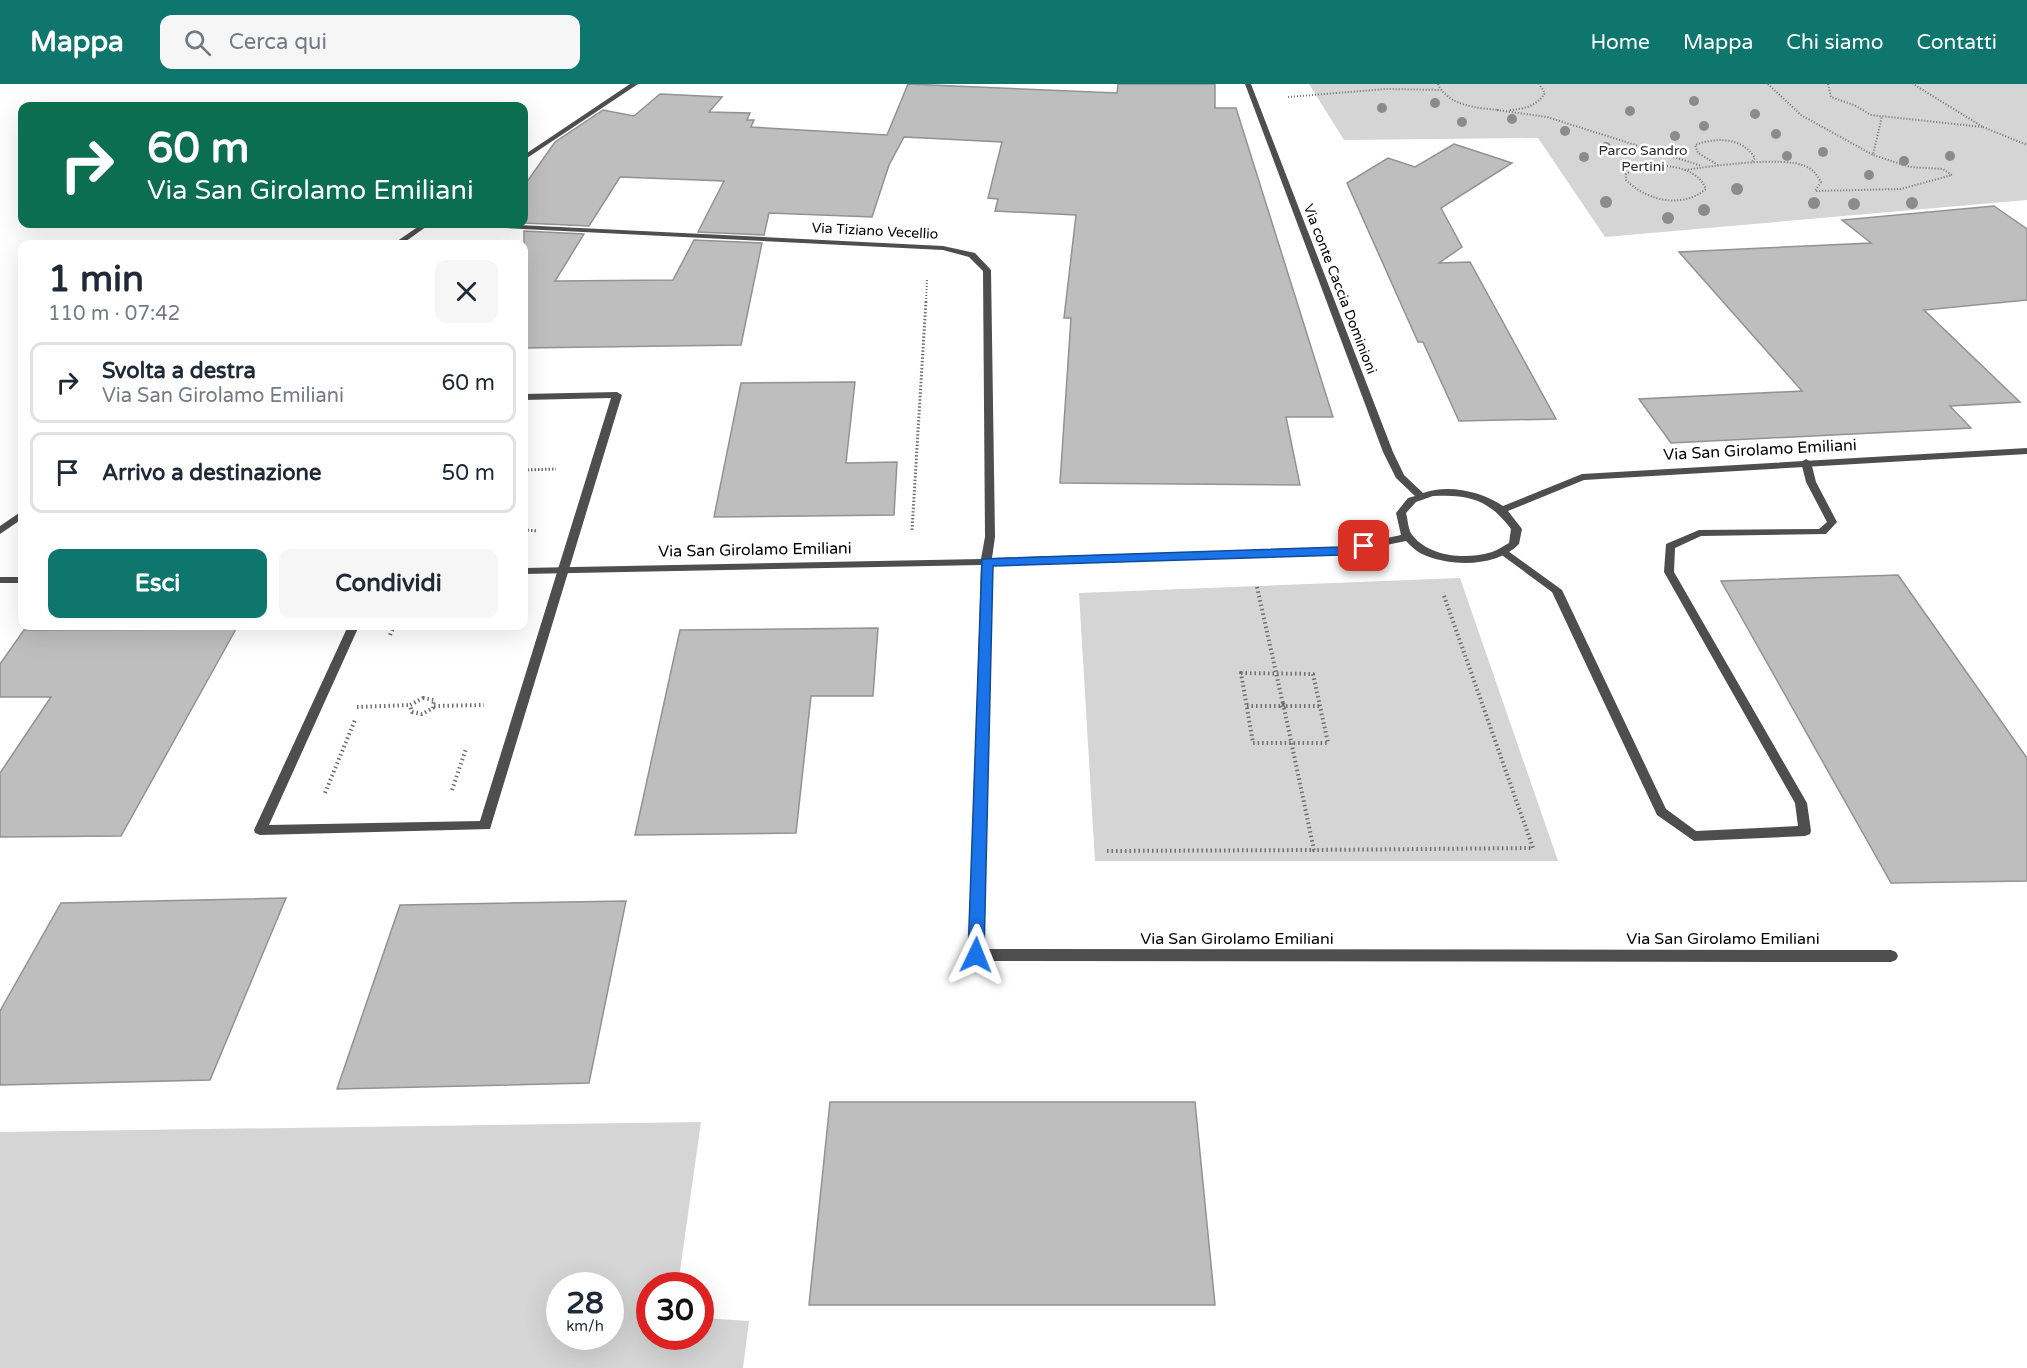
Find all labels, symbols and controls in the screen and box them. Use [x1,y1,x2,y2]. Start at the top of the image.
search box [160,15,580,69]
text: Mappa [30,25,124,59]
icon: search [181,26,214,59]
text: Cerca qui [229,29,327,55]
text: Home [1590,30,1650,55]
text: Mappa [1683,30,1753,55]
text: Chi siamo [1786,30,1884,55]
text: Contatti [1917,30,1997,55]
text: 60 m [147,123,249,174]
icon: right [48,126,126,204]
park label: Parco Sandro Pertini [1598,142,1688,175]
text: Via San Girolamo Emiliani [147,174,474,207]
street label: Via conte Caccia Dominioni [1300,202,1380,376]
street label: Via Tiziano Vecellio [811,219,939,243]
text: 1 min [48,258,144,301]
button: close [435,260,498,323]
text: 110 m · 07:42 [48,302,180,326]
text: Svolta a destra [102,358,256,384]
icon: right [51,366,84,399]
text: 60 m [441,370,495,396]
text: Via San Girolamo Emiliani [102,384,344,408]
street label: Via San Girolamo Emiliani [1663,435,1857,465]
icon: arrive [51,456,84,489]
text: Arrivo a destinazione [102,460,321,486]
text: 50 m [441,460,495,486]
pin [1338,520,1389,571]
icon: arrive [1347,529,1380,562]
street label: Via San Girolamo Emiliani [658,538,852,562]
button: Esci [48,549,267,618]
button: Condividi [279,549,498,618]
position arrow [944,923,1008,987]
street label: Via San Girolamo Emiliani [1140,929,1334,949]
street label: Via San Girolamo Emiliani [1626,929,1820,949]
speed limit sign: 30 [636,1272,714,1350]
text: 28 [566,1285,604,1322]
text: km/h [566,1317,604,1335]

